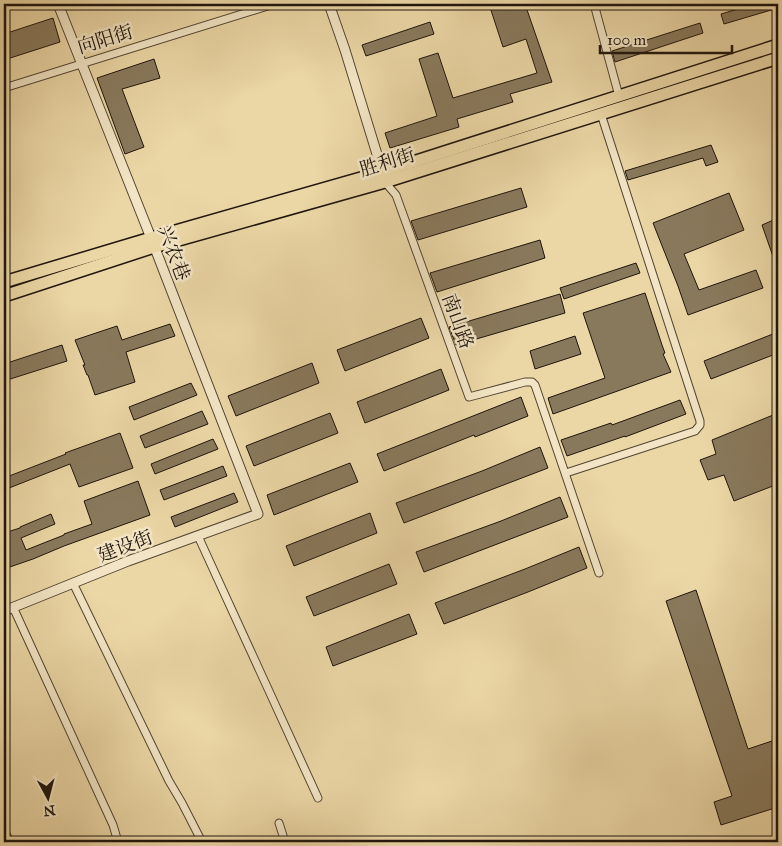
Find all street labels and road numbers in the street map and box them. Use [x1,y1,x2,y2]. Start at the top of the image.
street label: 向阳街 [74,20,136,58]
street label: 胜利街 [356,143,418,181]
street label: 兴农巷 [153,222,195,284]
street label: 南山路 [437,290,479,352]
street label: 建设街 [94,525,156,567]

